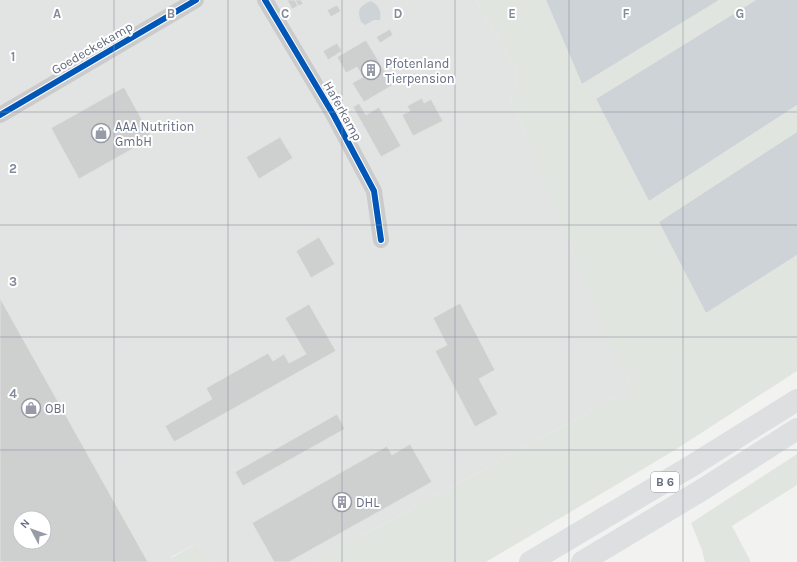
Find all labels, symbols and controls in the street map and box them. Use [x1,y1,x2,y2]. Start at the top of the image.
text: A [53,6,61,21]
text: B [167,6,175,21]
text: C [281,6,289,21]
text: D [394,6,403,21]
text: E [508,6,516,21]
text: F [622,6,630,21]
text: G [736,6,744,21]
street label: Goedeckekamp [49,19,135,77]
text: 1 [11,49,15,64]
place label: Pfotenland Tierpension [385,56,455,86]
building icon: Pfotenland Tierpension [360,59,382,81]
street label: Haferkamp [320,79,366,143]
place label: AAA Nutrition GmbH [115,119,194,149]
shop icon: AAA Nutrition GmbH [90,122,112,144]
text: 2 [9,161,17,176]
text: 3 [9,274,17,289]
text: 4 [9,386,17,401]
shop icon: OBI [20,397,42,419]
place label: OBI [45,401,65,416]
road number: B 6 [651,472,679,492]
building icon: DHL [331,491,353,513]
place label: DHL [356,495,379,510]
north arrow [12,510,52,550]
text: N [17,517,32,531]

